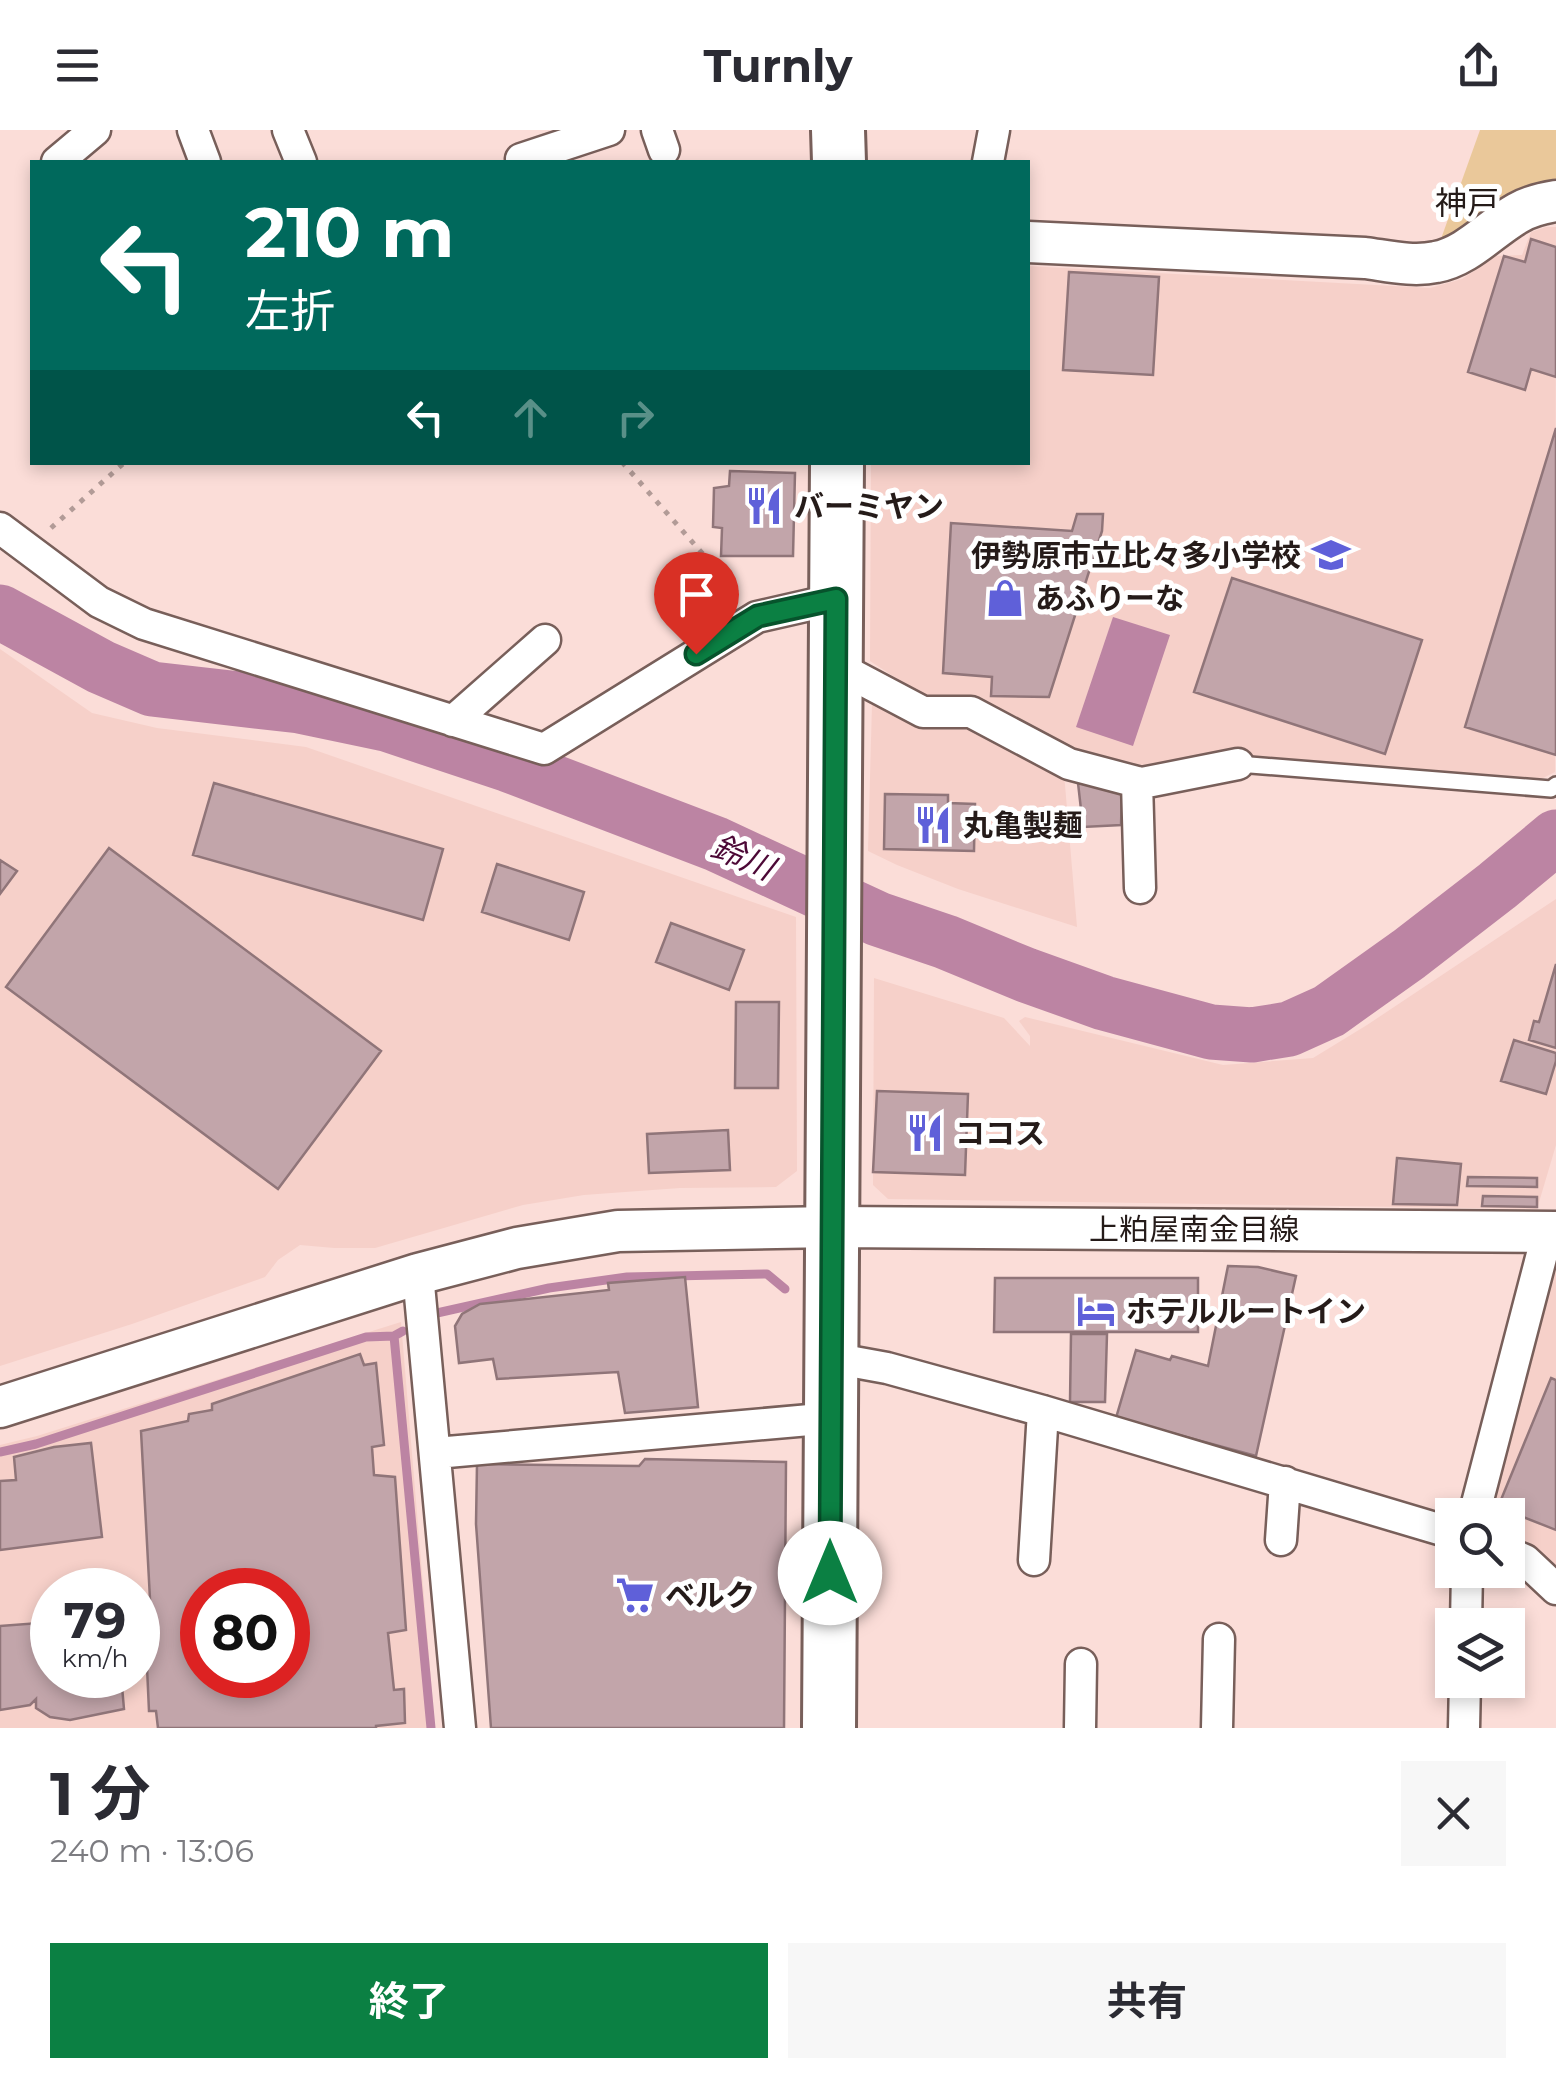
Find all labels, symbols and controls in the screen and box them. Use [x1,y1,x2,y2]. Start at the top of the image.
icon: menu [50,38,105,93]
text: Turnly [704,38,852,93]
icon: share [1451,38,1506,93]
district label: 神戸 [1435,183,1499,222]
text: 210 m [245,189,455,275]
icon: left [80,200,210,330]
text: 左折 [245,283,335,338]
icon: left [398,390,453,445]
icon: ahead [503,390,558,445]
icon: right [608,390,663,445]
restaurant icon: バーミヤン [743,485,785,527]
place label: バーミヤン [794,488,944,525]
school or university icon: 伊勢原市立比々多小学校 [1310,534,1352,576]
place label: 伊勢原市立比々多小学校 [971,537,1301,574]
pin [654,552,739,655]
icon: arrive [669,567,724,622]
shop icon: あふりーな [984,577,1026,619]
place label: あふりーな [1035,580,1185,617]
restaurant icon: 丸亀製麺 [912,804,954,846]
place label: 丸亀製麺 [963,807,1083,844]
water label: 鈴川 [706,826,783,889]
restaurant icon: ココス [904,1112,946,1154]
place label: ココス [955,1115,1045,1152]
street label: 上粕屋南金目線 [1089,1211,1299,1248]
hotel icon: ホテルルートイン [1075,1290,1117,1332]
place label: ホテルルートイン [1126,1293,1366,1330]
map controls [1435,1498,1525,1698]
button: search [1435,1498,1525,1588]
position arrow [778,1521,882,1625]
speed limit sign: 80 [180,1568,310,1698]
supermarket icon: ベルク [614,1574,656,1616]
place label: ベルク [665,1577,755,1614]
text: 79 [64,1590,126,1651]
button: layers [1435,1608,1525,1698]
text: km/h [62,1643,128,1673]
text: 1 分 [50,1757,151,1830]
button: close [1401,1761,1506,1866]
text: 240 m · 13:06 [50,1831,254,1870]
button: 終了 [50,1943,768,2058]
button: 共有 [788,1943,1506,2058]

